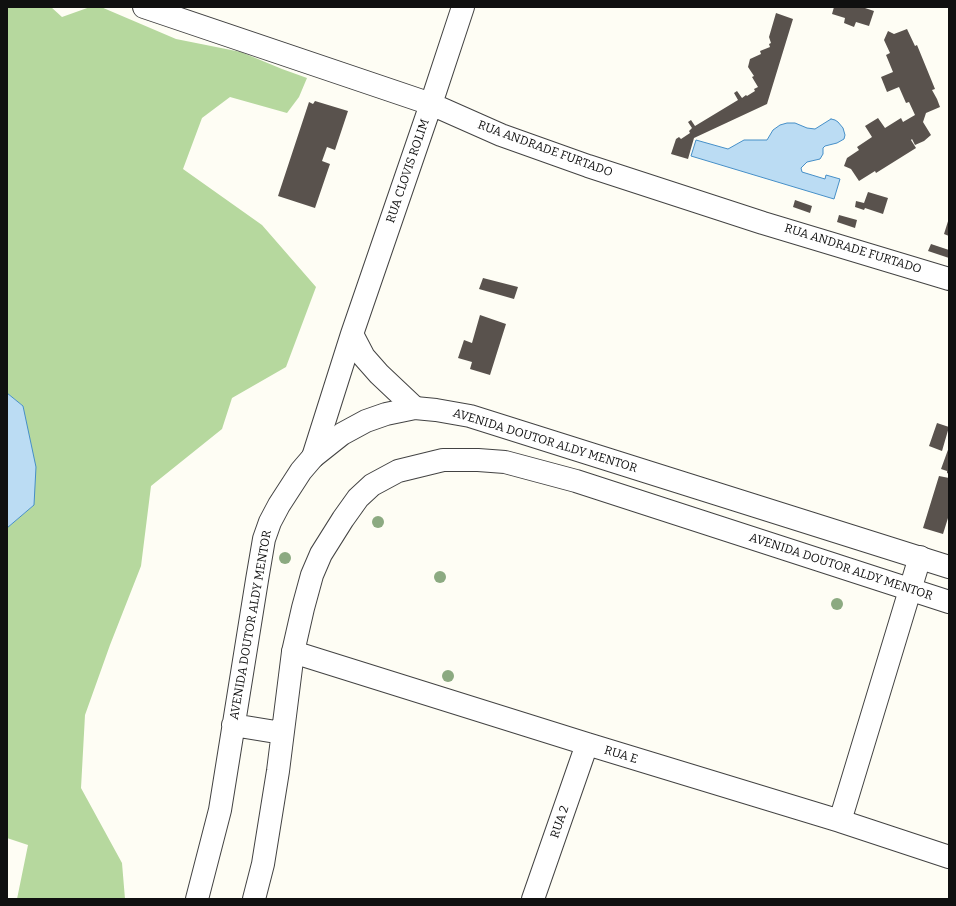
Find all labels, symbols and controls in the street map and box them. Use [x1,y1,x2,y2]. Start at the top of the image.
street label: RUA CLOVIS ROLIM [383,117,433,225]
street label: RUA ANDRADE FURTADO [476,118,614,180]
street label: RUA ANDRADE FURTADO [783,221,923,277]
street label: AVENIDA DOUTOR ALDY MENTOR [451,406,639,476]
street label: AVENIDA DOUTOR ALDY MENTOR [227,529,275,721]
street label: AVENIDA DOUTOR ALDY MENTOR [747,530,935,604]
street label: RUA E [602,743,640,767]
street label: RUA 2 [548,804,572,840]

